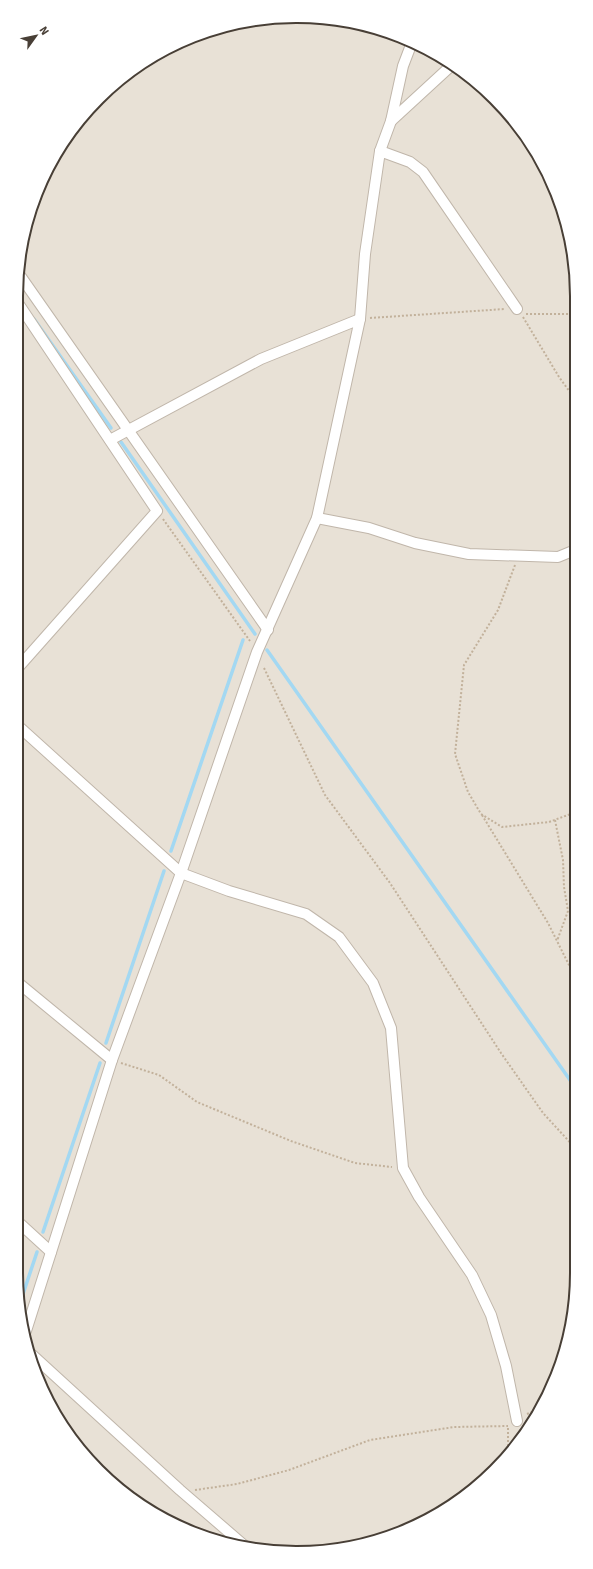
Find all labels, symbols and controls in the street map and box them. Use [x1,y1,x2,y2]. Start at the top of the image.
north arrow [16,16,56,56]
text: N [36,24,52,38]

